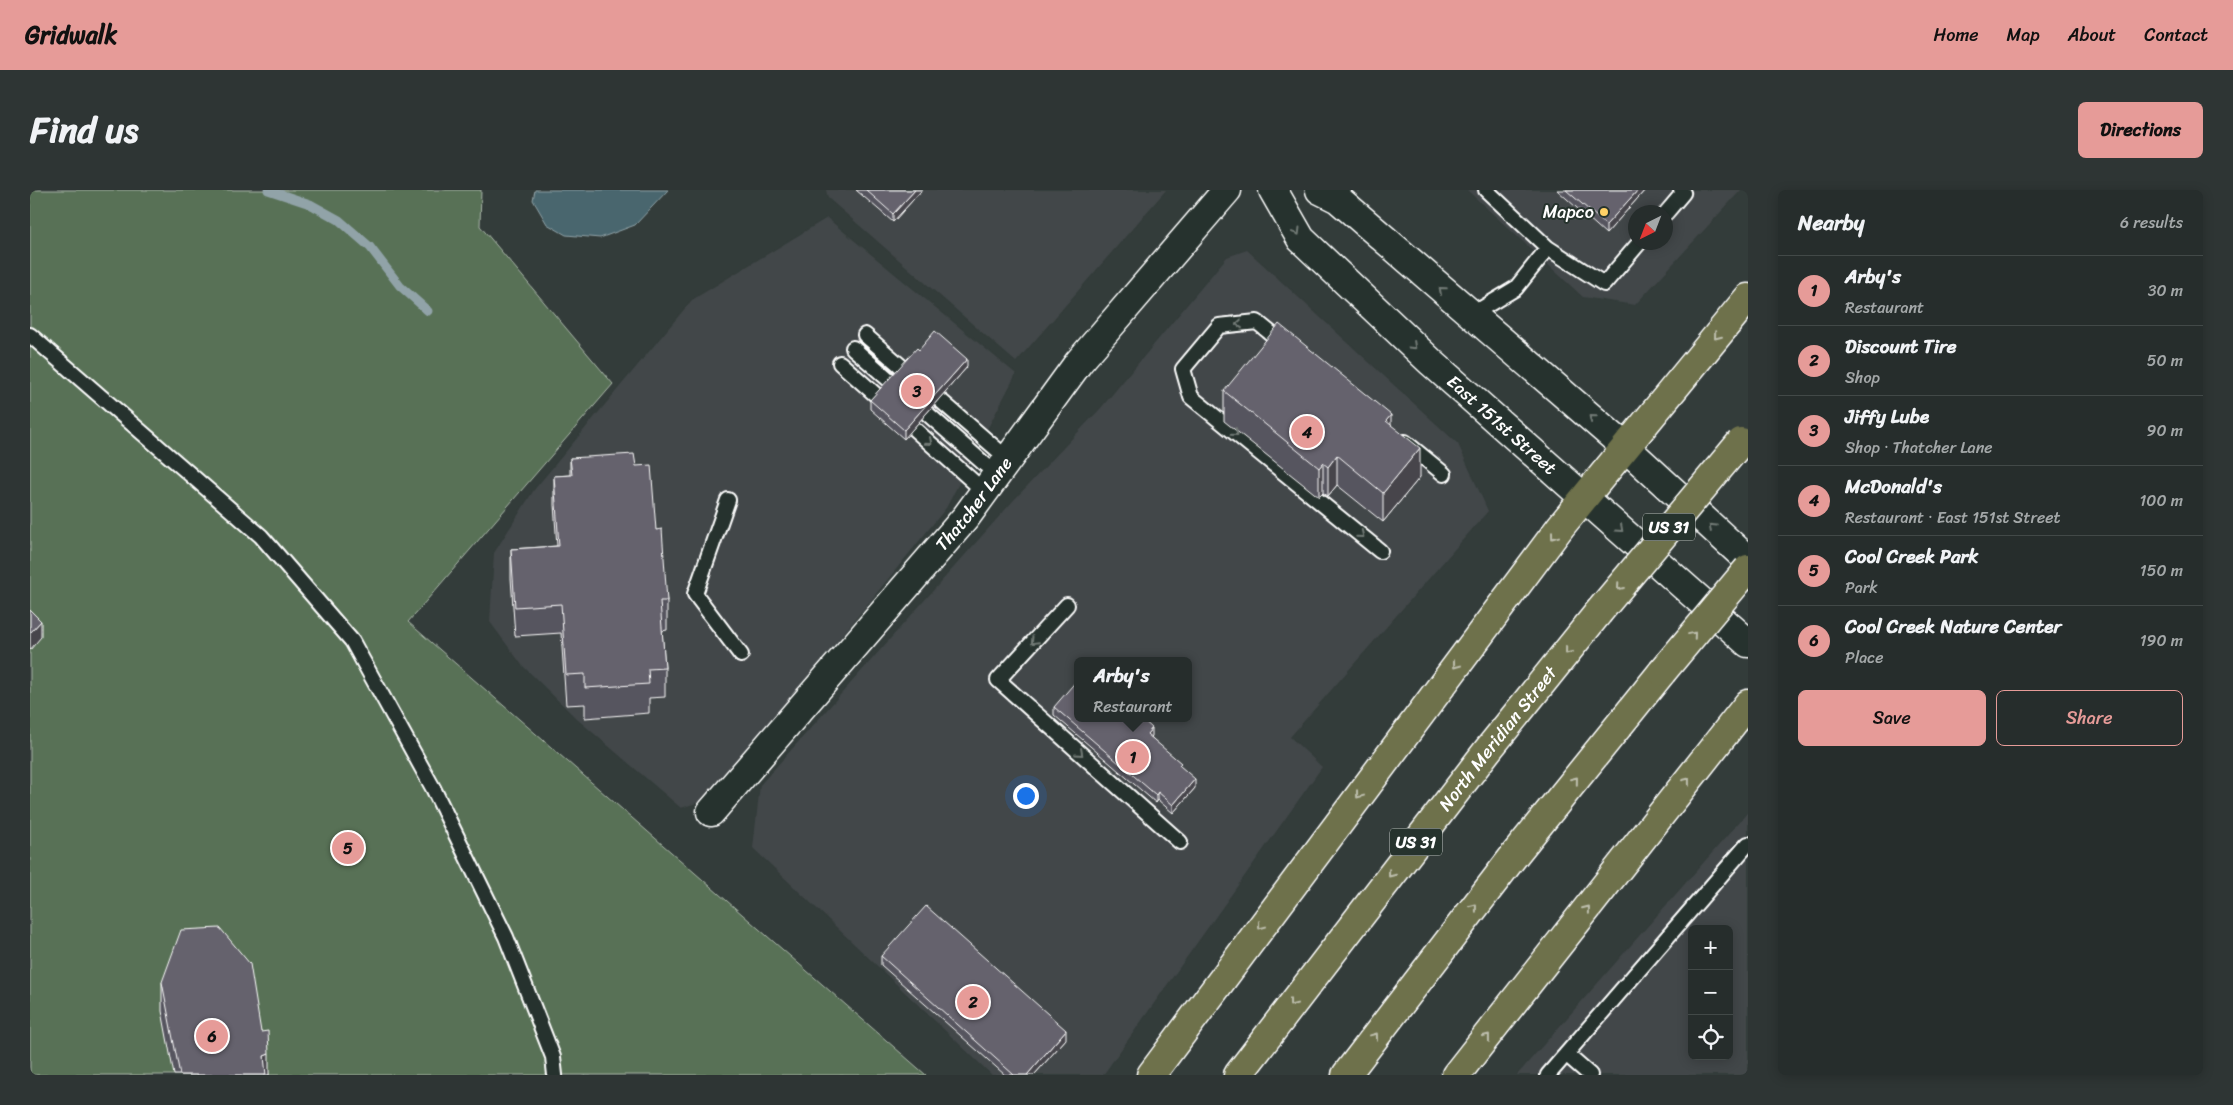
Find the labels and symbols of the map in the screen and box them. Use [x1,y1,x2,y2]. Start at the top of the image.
place label: Mapco [1543,196,1594,228]
north arrow [1628,205,1673,250]
marker: Mapco [1598,206,1610,218]
one-way arrow [1291,227,1301,236]
one-way arrow [1438,286,1447,295]
one-way arrow [1234,318,1242,329]
one-way arrow [1715,330,1723,339]
one-way arrow [1408,340,1417,349]
street label: East 151st Street [1439,367,1565,483]
pin: 3 [901,372,933,410]
pin: 4 [1291,413,1323,451]
one-way arrow [1589,415,1598,424]
one-way arrow [1229,427,1238,436]
one-way arrow [923,436,932,445]
street label: Thatcher Lane [927,450,1021,559]
road number: US 31 [1643,514,1695,541]
one-way arrow [1615,524,1624,533]
one-way arrow [1709,524,1718,533]
one-way arrow [1355,530,1364,538]
one-way arrow [1551,530,1560,540]
one-way arrow [1617,581,1625,590]
one-way arrow [1688,631,1697,640]
one-way arrow [1031,635,1040,644]
one-way arrow [1564,645,1573,654]
street label: North Meridian Street [1430,658,1566,818]
one-way arrow [1453,659,1462,669]
pin: 1 [1117,738,1149,776]
one-way arrow [1074,747,1083,756]
one-way arrow [1570,777,1578,786]
one-way arrow [1682,778,1690,787]
your location [1013,783,1039,809]
one-way arrow [1356,789,1364,798]
road number: US 31 [1390,828,1442,856]
pin: 5 [332,829,364,867]
one-way arrow [1388,868,1397,878]
one-way arrow [1469,904,1477,913]
one-way arrow [1581,906,1589,915]
one-way arrow [1259,920,1267,929]
pin: 2 [957,983,989,1021]
one-way arrow [1290,997,1298,1006]
pin: 6 [196,1017,228,1055]
one-way arrow [1369,1032,1378,1042]
one-way arrow [1481,1034,1489,1043]

